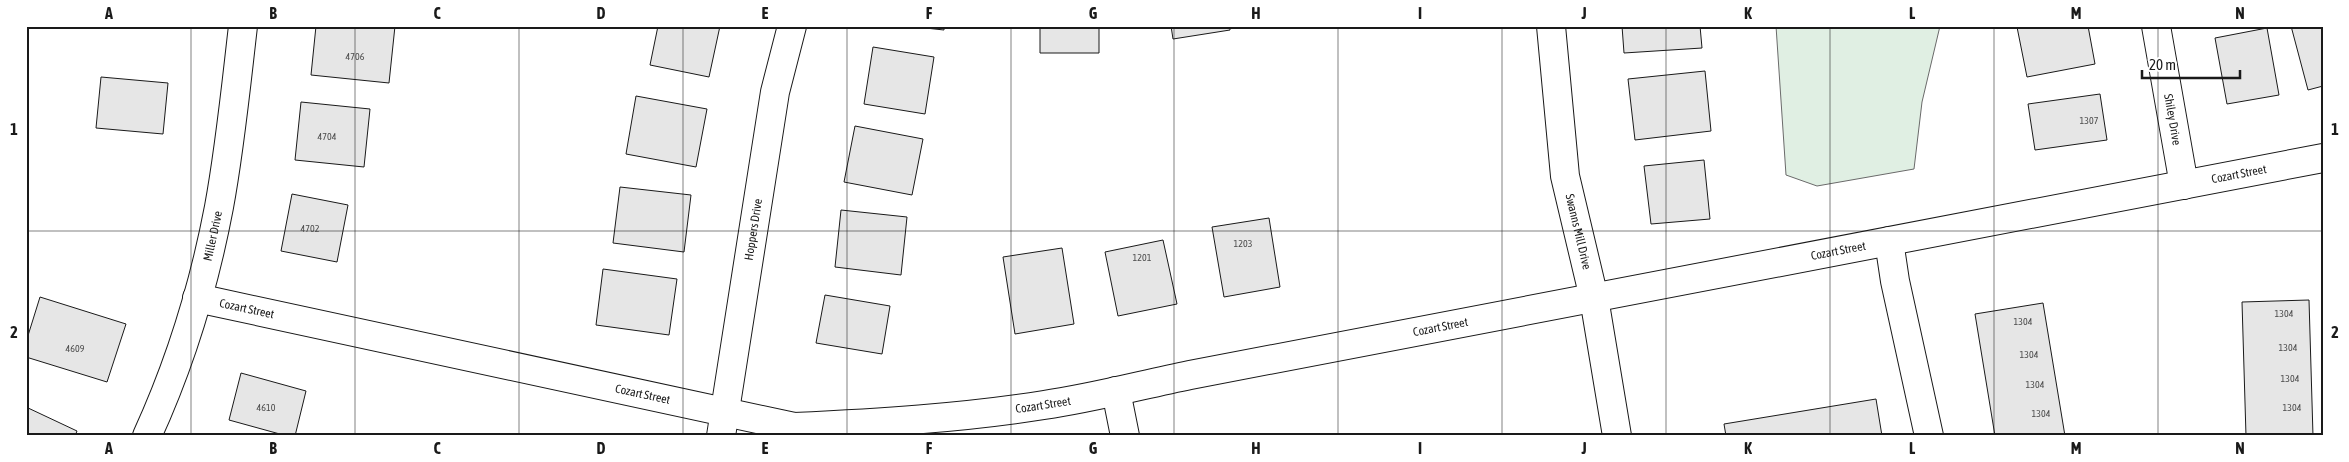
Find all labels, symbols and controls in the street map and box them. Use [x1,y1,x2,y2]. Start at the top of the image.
text: A [104,4,113,22]
text: B [269,4,277,22]
text: C [433,4,441,22]
text: D [597,4,606,22]
text: E [762,4,769,22]
text: F [926,4,933,22]
text: G [1089,4,1098,22]
text: H [1251,4,1261,22]
text: I [1418,4,1422,22]
text: J [1580,4,1587,22]
text: K [1744,4,1752,22]
text: L [1909,4,1916,22]
text: M [2071,4,2081,22]
text: N [2235,4,2245,22]
scale bar [2142,48,2239,80]
house number: 4706 [346,51,365,62]
text: 20 m [2149,56,2176,73]
street label: Shiley Drive [2161,93,2184,146]
house number: 1307 [2080,115,2099,126]
text: 1 [10,120,18,138]
text: 1 [2331,120,2339,138]
house number: 4704 [318,131,337,142]
street label: Cozart Street [2210,162,2268,186]
street label: Swanns Mill Drive [1563,193,1594,271]
street label: Hoppers Drive [742,198,765,261]
street label: Miller Drive [201,210,225,263]
house number: 4702 [301,223,320,234]
house number: 1203 [1234,238,1253,249]
street label: Cozart Street [1810,239,1868,263]
house number: 1201 [1133,252,1152,263]
street label: Cozart Street [218,296,276,322]
house number: 1304 [2275,308,2294,319]
street label: Cozart Street [1412,315,1470,339]
house number: 1304 [2014,316,2033,327]
text: 2 [10,323,18,341]
text: 2 [2331,323,2339,341]
house number: 1304 [2279,342,2298,353]
house number: 4609 [66,343,85,354]
house number: 1304 [2020,349,2039,360]
house number: 1304 [2281,373,2300,384]
house number: 1304 [2026,379,2045,390]
street label: Cozart Street [614,382,672,407]
street label: Cozart Street [1015,394,1072,416]
house number: 4610 [257,402,276,413]
house number: 1304 [2283,402,2302,413]
house number: 1304 [2032,408,2051,419]
text: A [104,439,113,457]
text: B [269,439,277,457]
text: C [433,439,441,457]
text: D [597,439,606,457]
text: E [762,439,769,457]
text: F [926,439,933,457]
text: G [1089,439,1098,457]
text: H [1251,439,1261,457]
text: I [1418,439,1422,457]
text: J [1580,439,1587,457]
text: K [1744,439,1752,457]
text: L [1909,439,1916,457]
text: M [2071,439,2081,457]
text: N [2235,439,2245,457]

